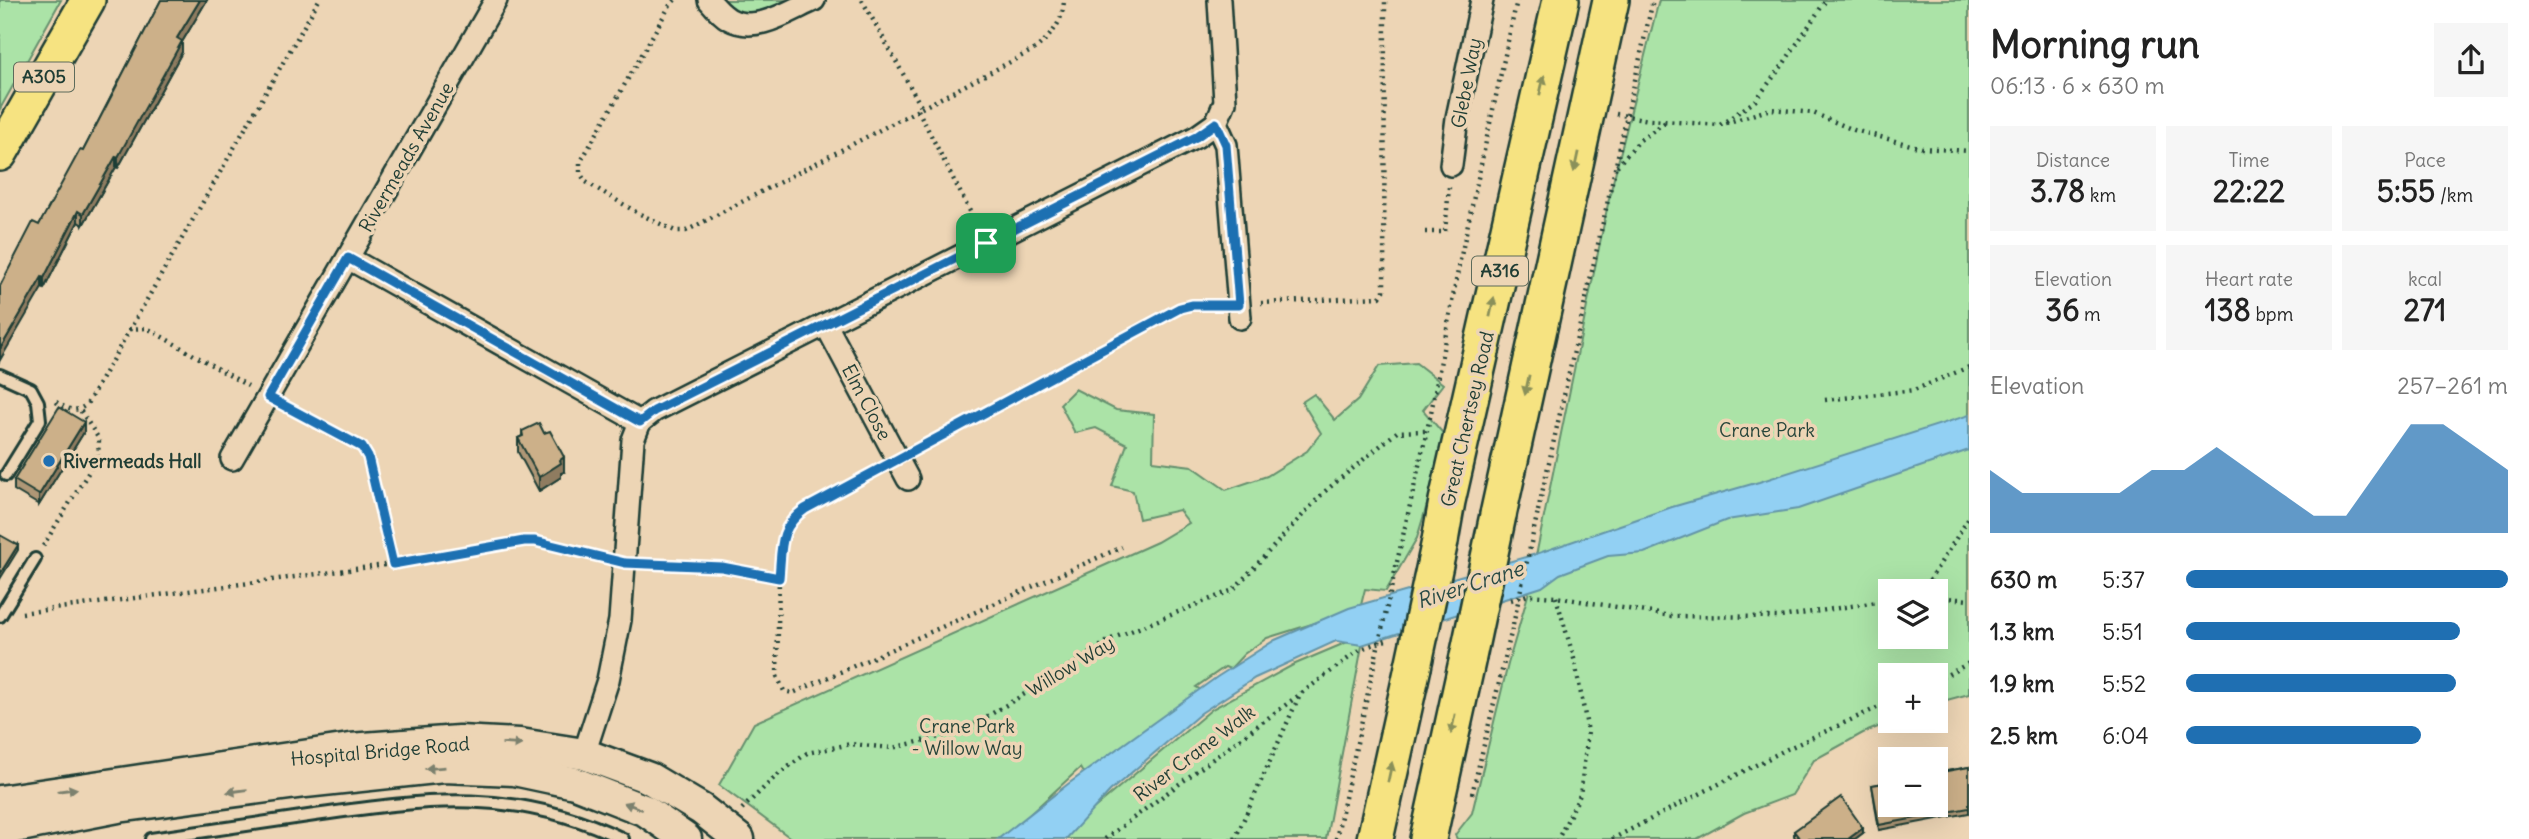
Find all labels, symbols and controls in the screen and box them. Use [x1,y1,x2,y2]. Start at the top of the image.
text: Morning run [1990,21,2200,68]
button: share [2434,23,2508,97]
street label: Glebe Way [1445,36,1487,130]
road number: A305 [14,62,74,92]
text: 06:13 · 6 × 630 m [1990,71,2165,100]
one-way arrow [1536,74,1547,96]
street label: Rivermeads Avenue [353,78,459,236]
text: Distance [2036,148,2110,172]
text: Time [2228,148,2270,172]
text: Pace [2404,148,2446,172]
one-way arrow [1570,151,1581,173]
text: 3.78 [2030,172,2085,210]
text: 22:22 [2213,172,2285,210]
text: 5:55 [2377,172,2435,210]
text: km [2085,183,2116,207]
text: /km [2435,183,2473,207]
pin [956,213,1016,273]
icon: arrive [967,224,1005,262]
road number: A316 [1472,256,1528,286]
text: Elevation [2034,267,2112,291]
text: Heart rate [2205,267,2293,291]
text: kcal [2408,267,2442,291]
text: 36 [2045,291,2080,329]
text: 138 [2205,291,2251,329]
text: 271 [2403,291,2447,329]
one-way arrow [1487,296,1498,318]
text: m [2080,302,2101,326]
text: bpm [2251,302,2293,326]
street label: Great Chertsey Road [1435,329,1499,509]
street label: Elm Close [837,360,897,444]
text: Elevation [1990,371,2084,400]
text: 257–261 m [2397,371,2508,400]
one-way arrow [1521,374,1532,396]
park label: Crane Park [1719,418,1815,442]
place label: Rivermeads Hall [63,449,202,473]
marker: Rivermeads Hall [41,453,57,469]
water label: River Crane [1413,554,1528,614]
text: 630 m [1990,565,2057,594]
text: 5:37 [2102,565,2145,594]
map controls [1878,579,1948,817]
button: layers [1878,579,1948,649]
text: 1.3 km [1990,617,2054,646]
text: 5:51 [2102,617,2143,646]
street label: Willow Way [1022,630,1118,702]
button: + [1878,663,1948,733]
text: 1.9 km [1990,669,2055,698]
text: 5:52 [2102,669,2146,698]
street label: River Crane Walk [1128,699,1260,807]
one-way arrow [1448,713,1459,735]
park label: Crane Park - Willow Way [911,714,1023,760]
text: 2.5 km [1990,721,2058,750]
text: 6:04 [2102,721,2149,750]
street label: Hospital Bridge Road [289,731,471,771]
one-way arrow [501,738,523,749]
button: − [1878,747,1948,817]
one-way arrow [1384,761,1395,783]
one-way arrow [423,763,445,774]
one-way arrow [57,784,79,795]
one-way arrow [226,785,248,796]
one-way arrow [623,801,644,812]

